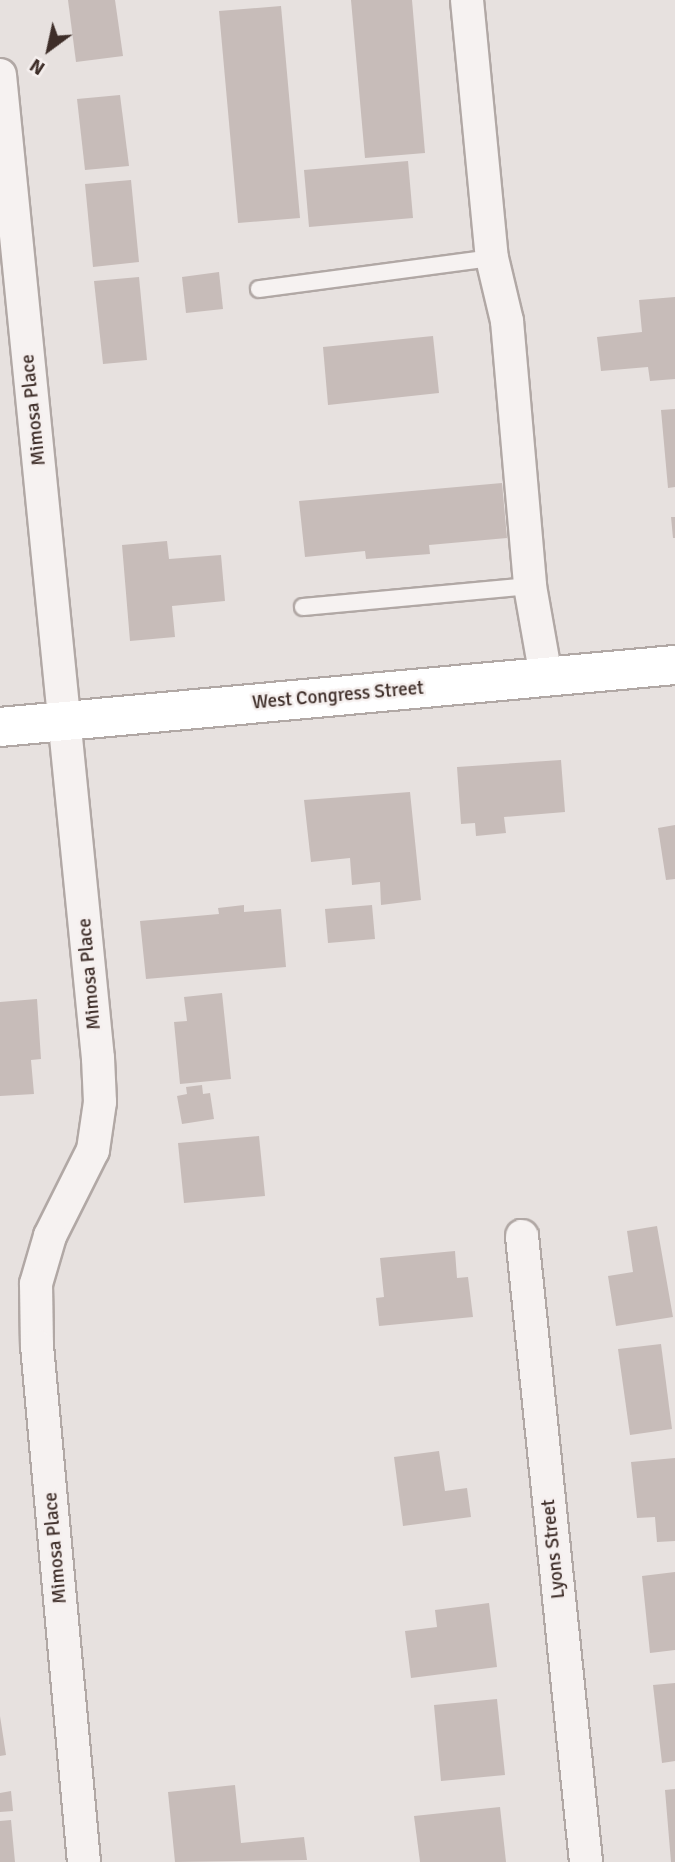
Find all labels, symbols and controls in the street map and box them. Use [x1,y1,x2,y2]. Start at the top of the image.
north arrow [14,14,84,84]
text: N [25,53,50,80]
street label: Mimosa Place [17,353,51,467]
street label: West Congress Street [251,677,425,715]
street label: Mimosa Place [74,917,106,1031]
street label: Mimosa Place [40,1491,72,1605]
street label: Lyons Street [537,1498,571,1600]

